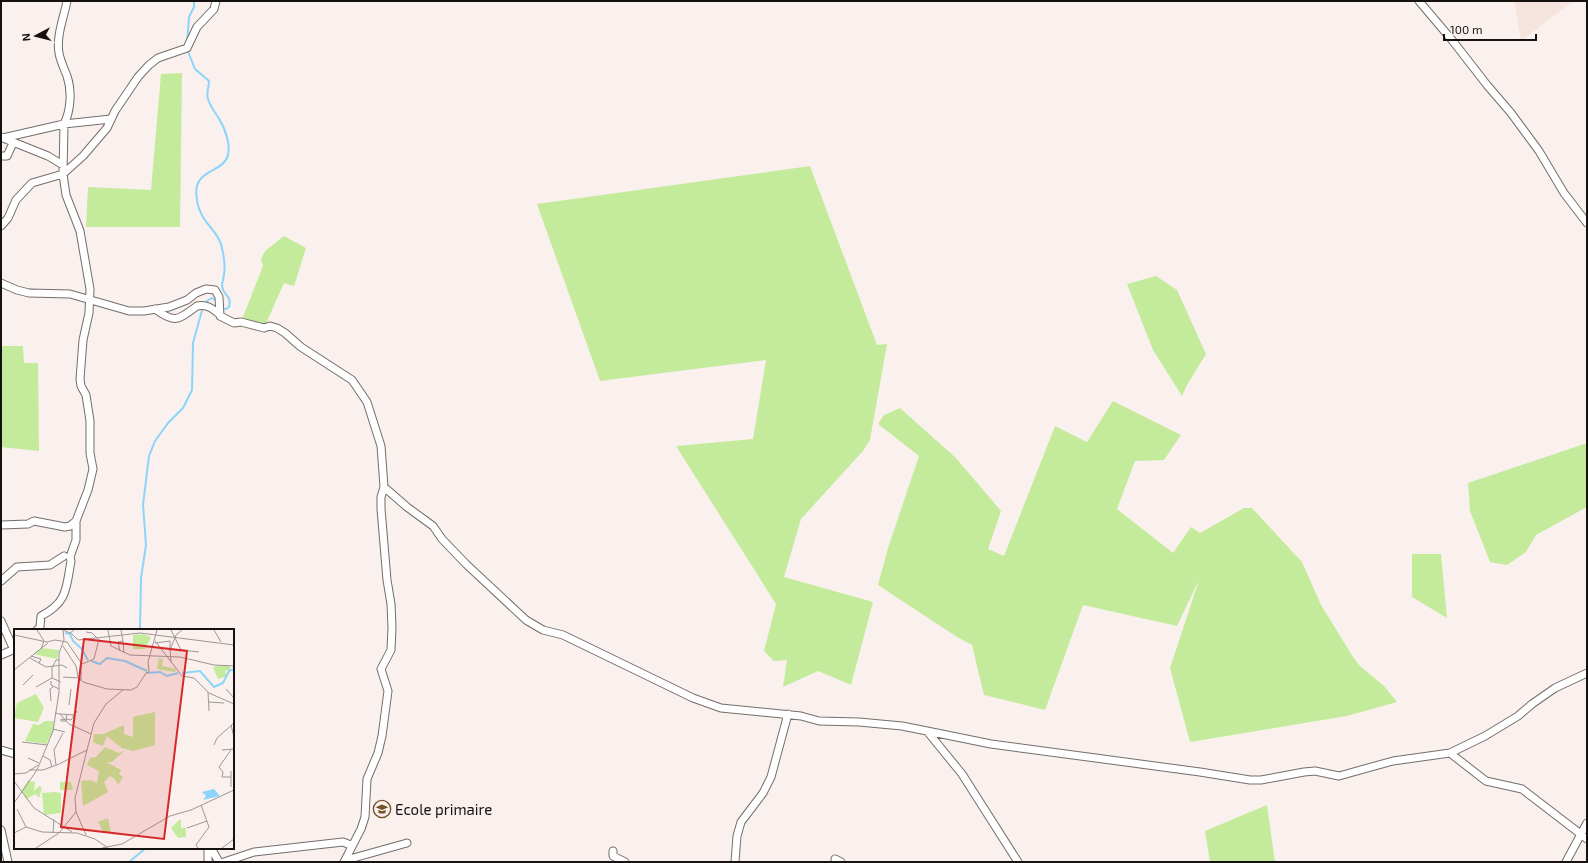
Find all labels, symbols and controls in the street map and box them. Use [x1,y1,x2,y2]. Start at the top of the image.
north arrow [16,16,56,56]
scale bar [1444,16,1536,42]
text: 100 m [1450,22,1482,36]
text: N [19,32,33,42]
inset map [14,629,234,849]
school or university icon: Ecole primaire [372,799,392,819]
place label: Ecole primaire [395,800,492,818]

